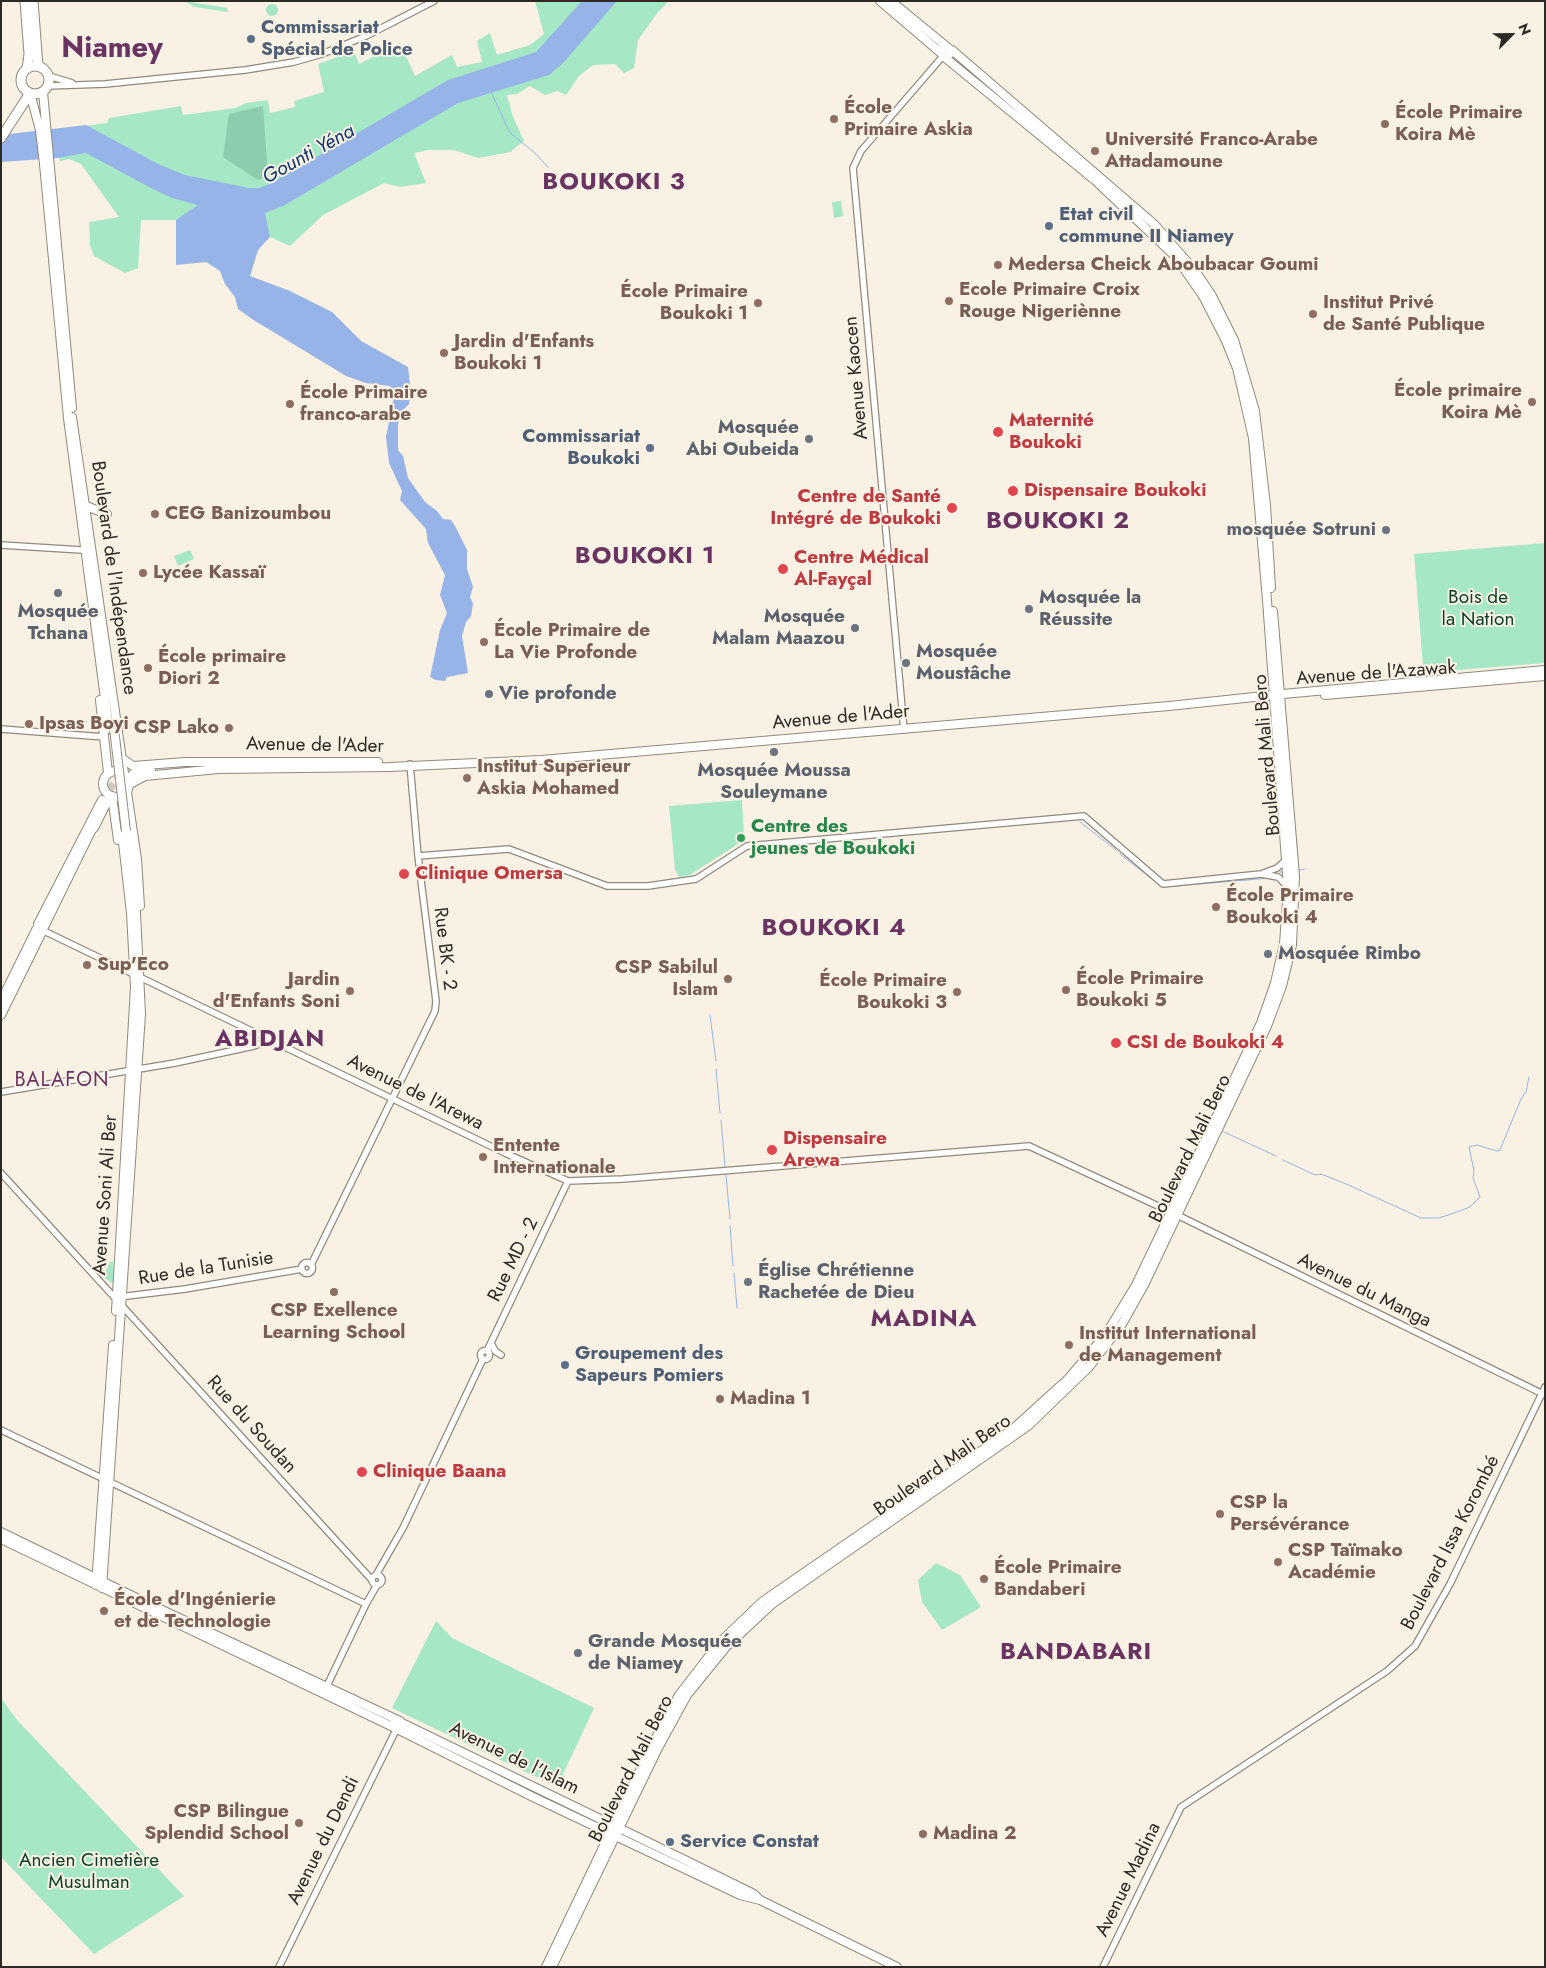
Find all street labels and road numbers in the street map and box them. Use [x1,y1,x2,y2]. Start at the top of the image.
street label: Avenue Kaocen [840,315,874,441]
street label: Boulevard de l'Indépendance [85,460,141,696]
street label: Avenue de l'Azawak [1295,657,1457,691]
street label: Boulevard Mali Bero [1250,673,1286,837]
street label: Avenue de l'Ader [771,701,911,735]
street label: Avenue de l'Ader [246,733,384,759]
street label: Rue BK - 2 [428,906,460,992]
street label: Avenue de l'Arewa [343,1050,487,1136]
street label: Boulevard Mali Bero [1145,1071,1237,1227]
street label: Avenue Soni Ali Ber [89,1114,123,1276]
street label: Rue MD - 2 [484,1214,544,1306]
street label: Rue de la Tunisie [137,1247,275,1291]
street label: Avenue du Manga [1293,1249,1435,1333]
street label: Rue du Soudan [201,1372,301,1478]
street label: Boulevard Mali Bero [870,1410,1016,1522]
street label: Boulevard Issa Korombé [1397,1452,1505,1634]
street label: Boulevard Mali Bero [585,1692,679,1846]
street label: Avenue de l'Islam [445,1718,583,1800]
street label: Avenue du Dendi [283,1773,365,1909]
street label: Avenue Madina [1092,1819,1166,1941]

